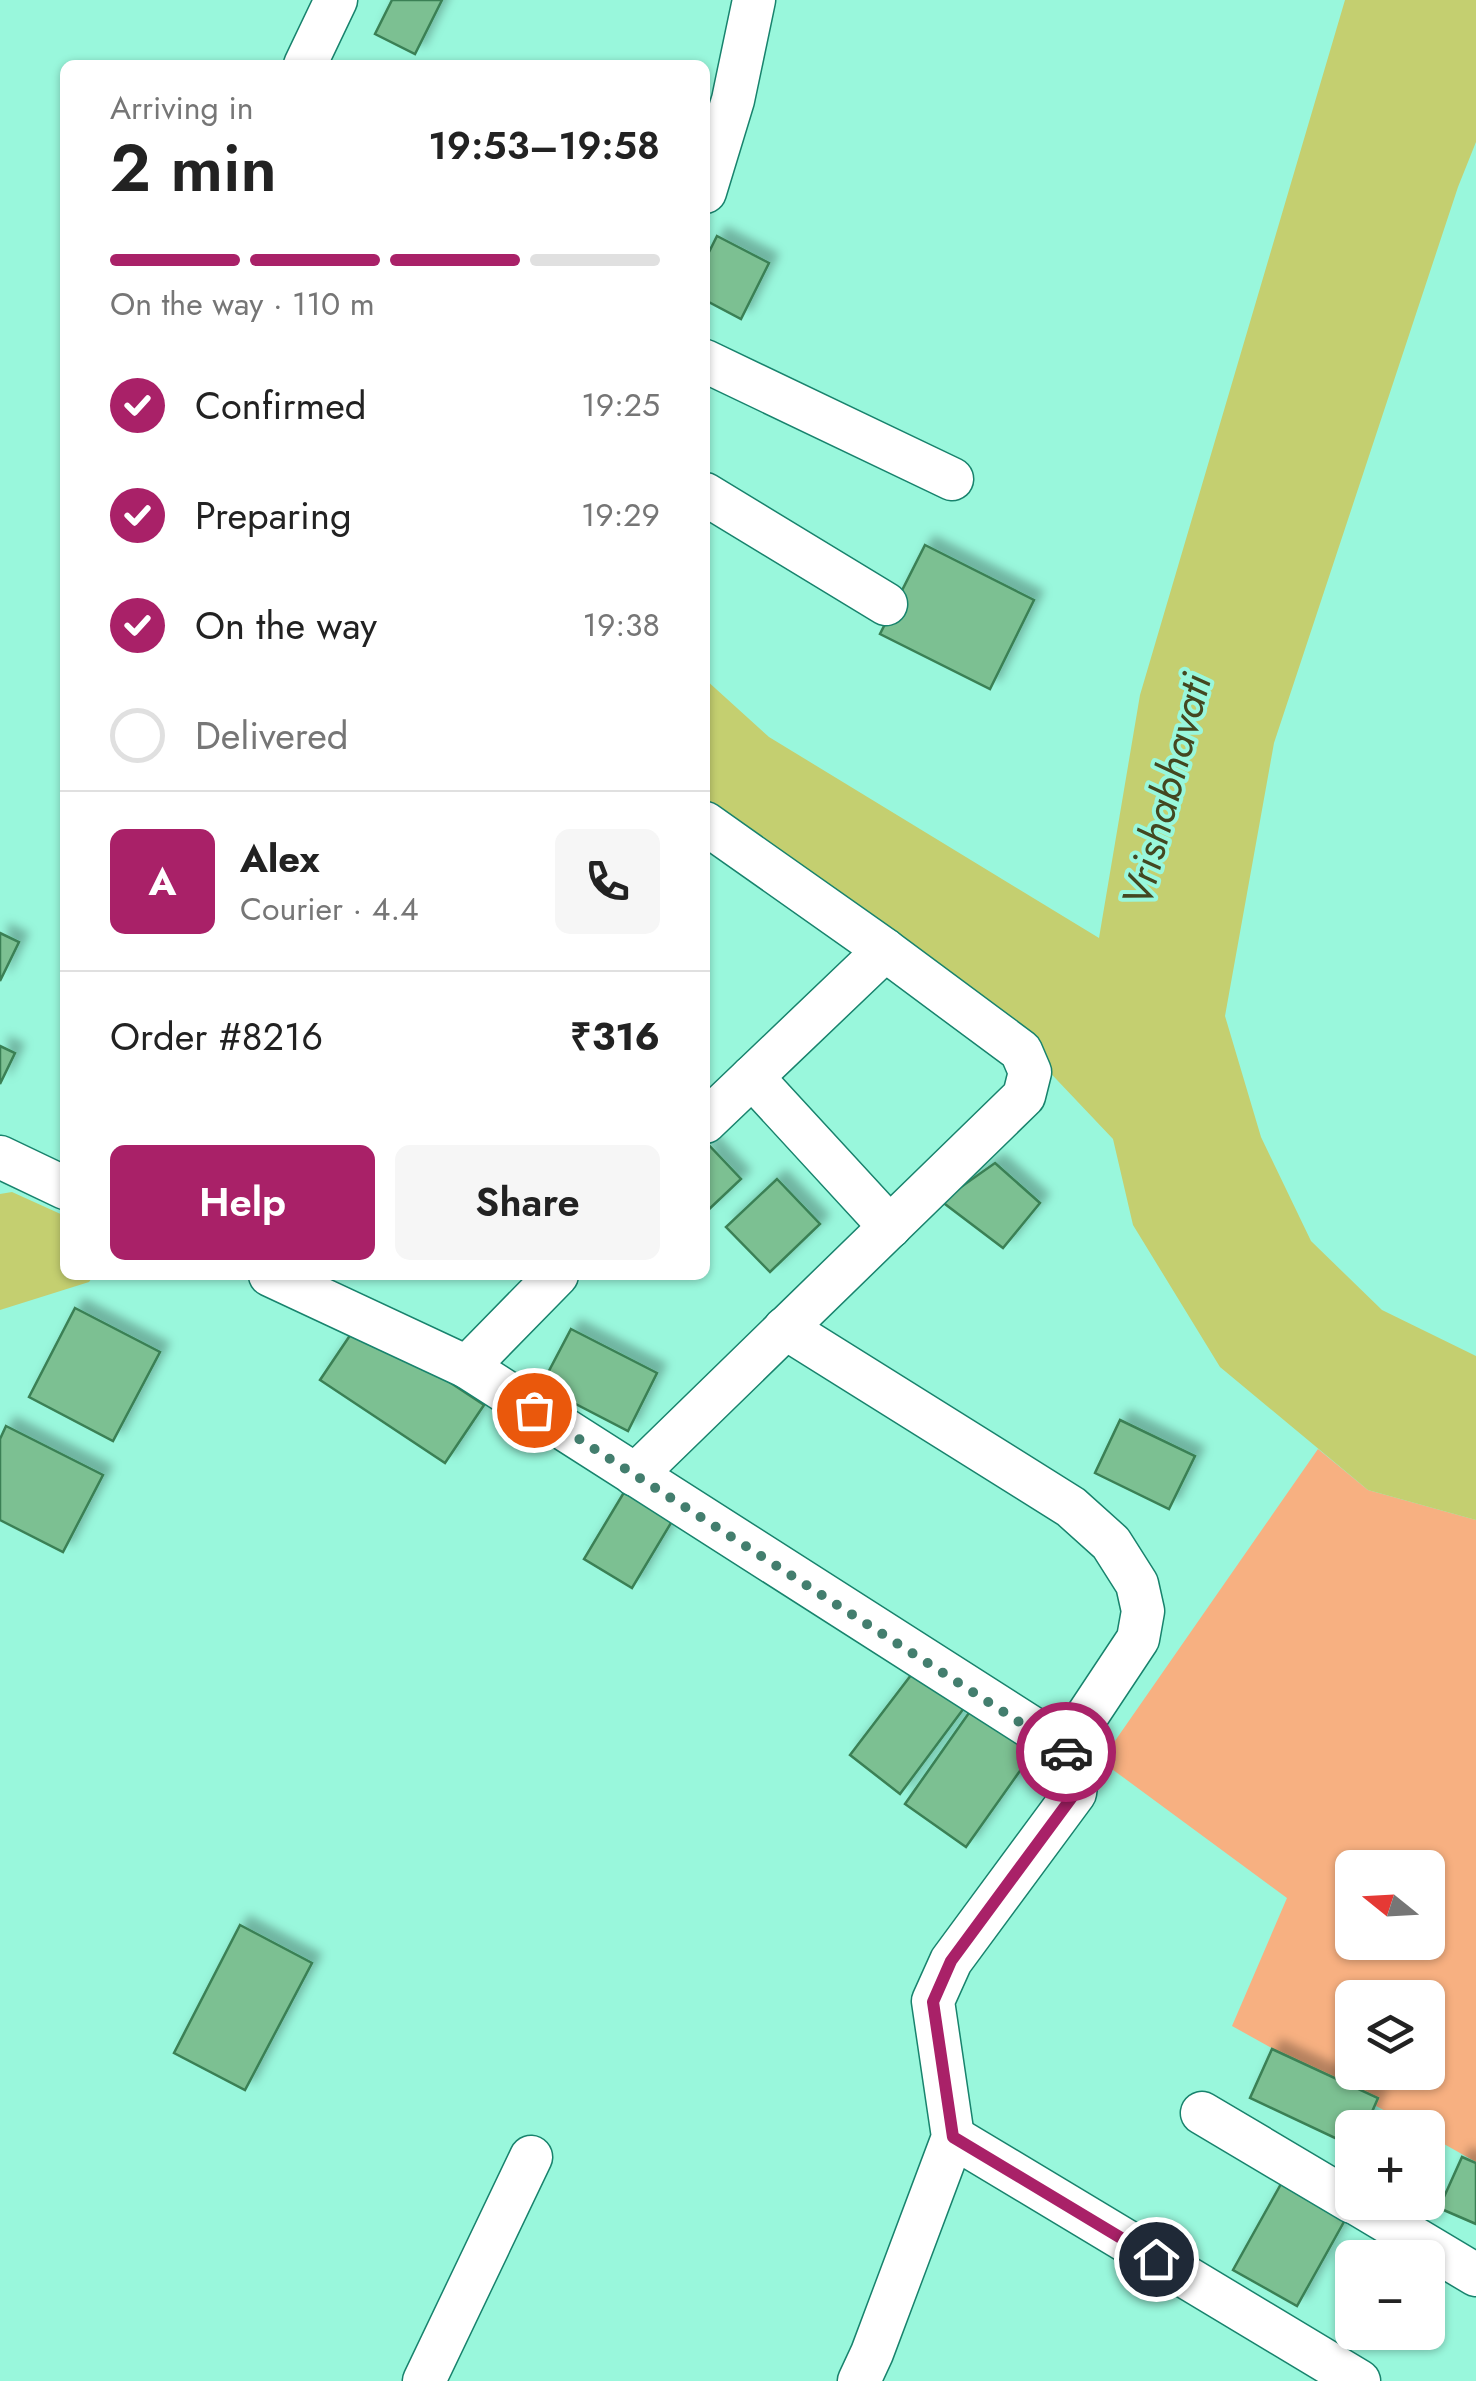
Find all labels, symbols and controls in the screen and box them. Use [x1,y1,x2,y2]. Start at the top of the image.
text: Arriving in [110,85,254,131]
text: 19:53–19:58 [428,118,660,173]
text: 2 min [110,121,277,215]
text: On the way · 110 m [110,281,375,327]
icon: check [110,378,165,433]
text: Confirmed [195,378,366,433]
text: 19:25 [581,382,660,428]
icon: check [110,488,165,543]
text: Preparing [195,488,352,543]
text: 19:29 [581,492,660,538]
icon: check [110,598,165,653]
text: On the way [195,598,377,653]
text: 19:38 [583,602,660,648]
water label: Vrishabhavati [1106,666,1227,913]
text: Delivered [195,708,348,763]
button: phone [555,829,660,934]
text: Alex [240,831,320,886]
text: A [149,854,176,909]
text: Courier · 4.4 [240,886,419,932]
text: Order #8216 [110,1009,323,1064]
text: ₹316 [570,1009,660,1064]
button: Help [110,1145,375,1260]
button: Share [395,1145,660,1260]
pin [492,1368,577,1453]
icon: bag [507,1383,562,1438]
courier [1016,1702,1116,1802]
icon: car [1039,1725,1094,1780]
north arrow [1335,1850,1445,1960]
map controls [1335,1850,1445,2350]
button: layers [1335,1980,1445,2090]
button: + [1335,2110,1445,2220]
pin [1114,2217,1199,2302]
icon: home [1129,2232,1184,2287]
button: − [1335,2240,1445,2350]

